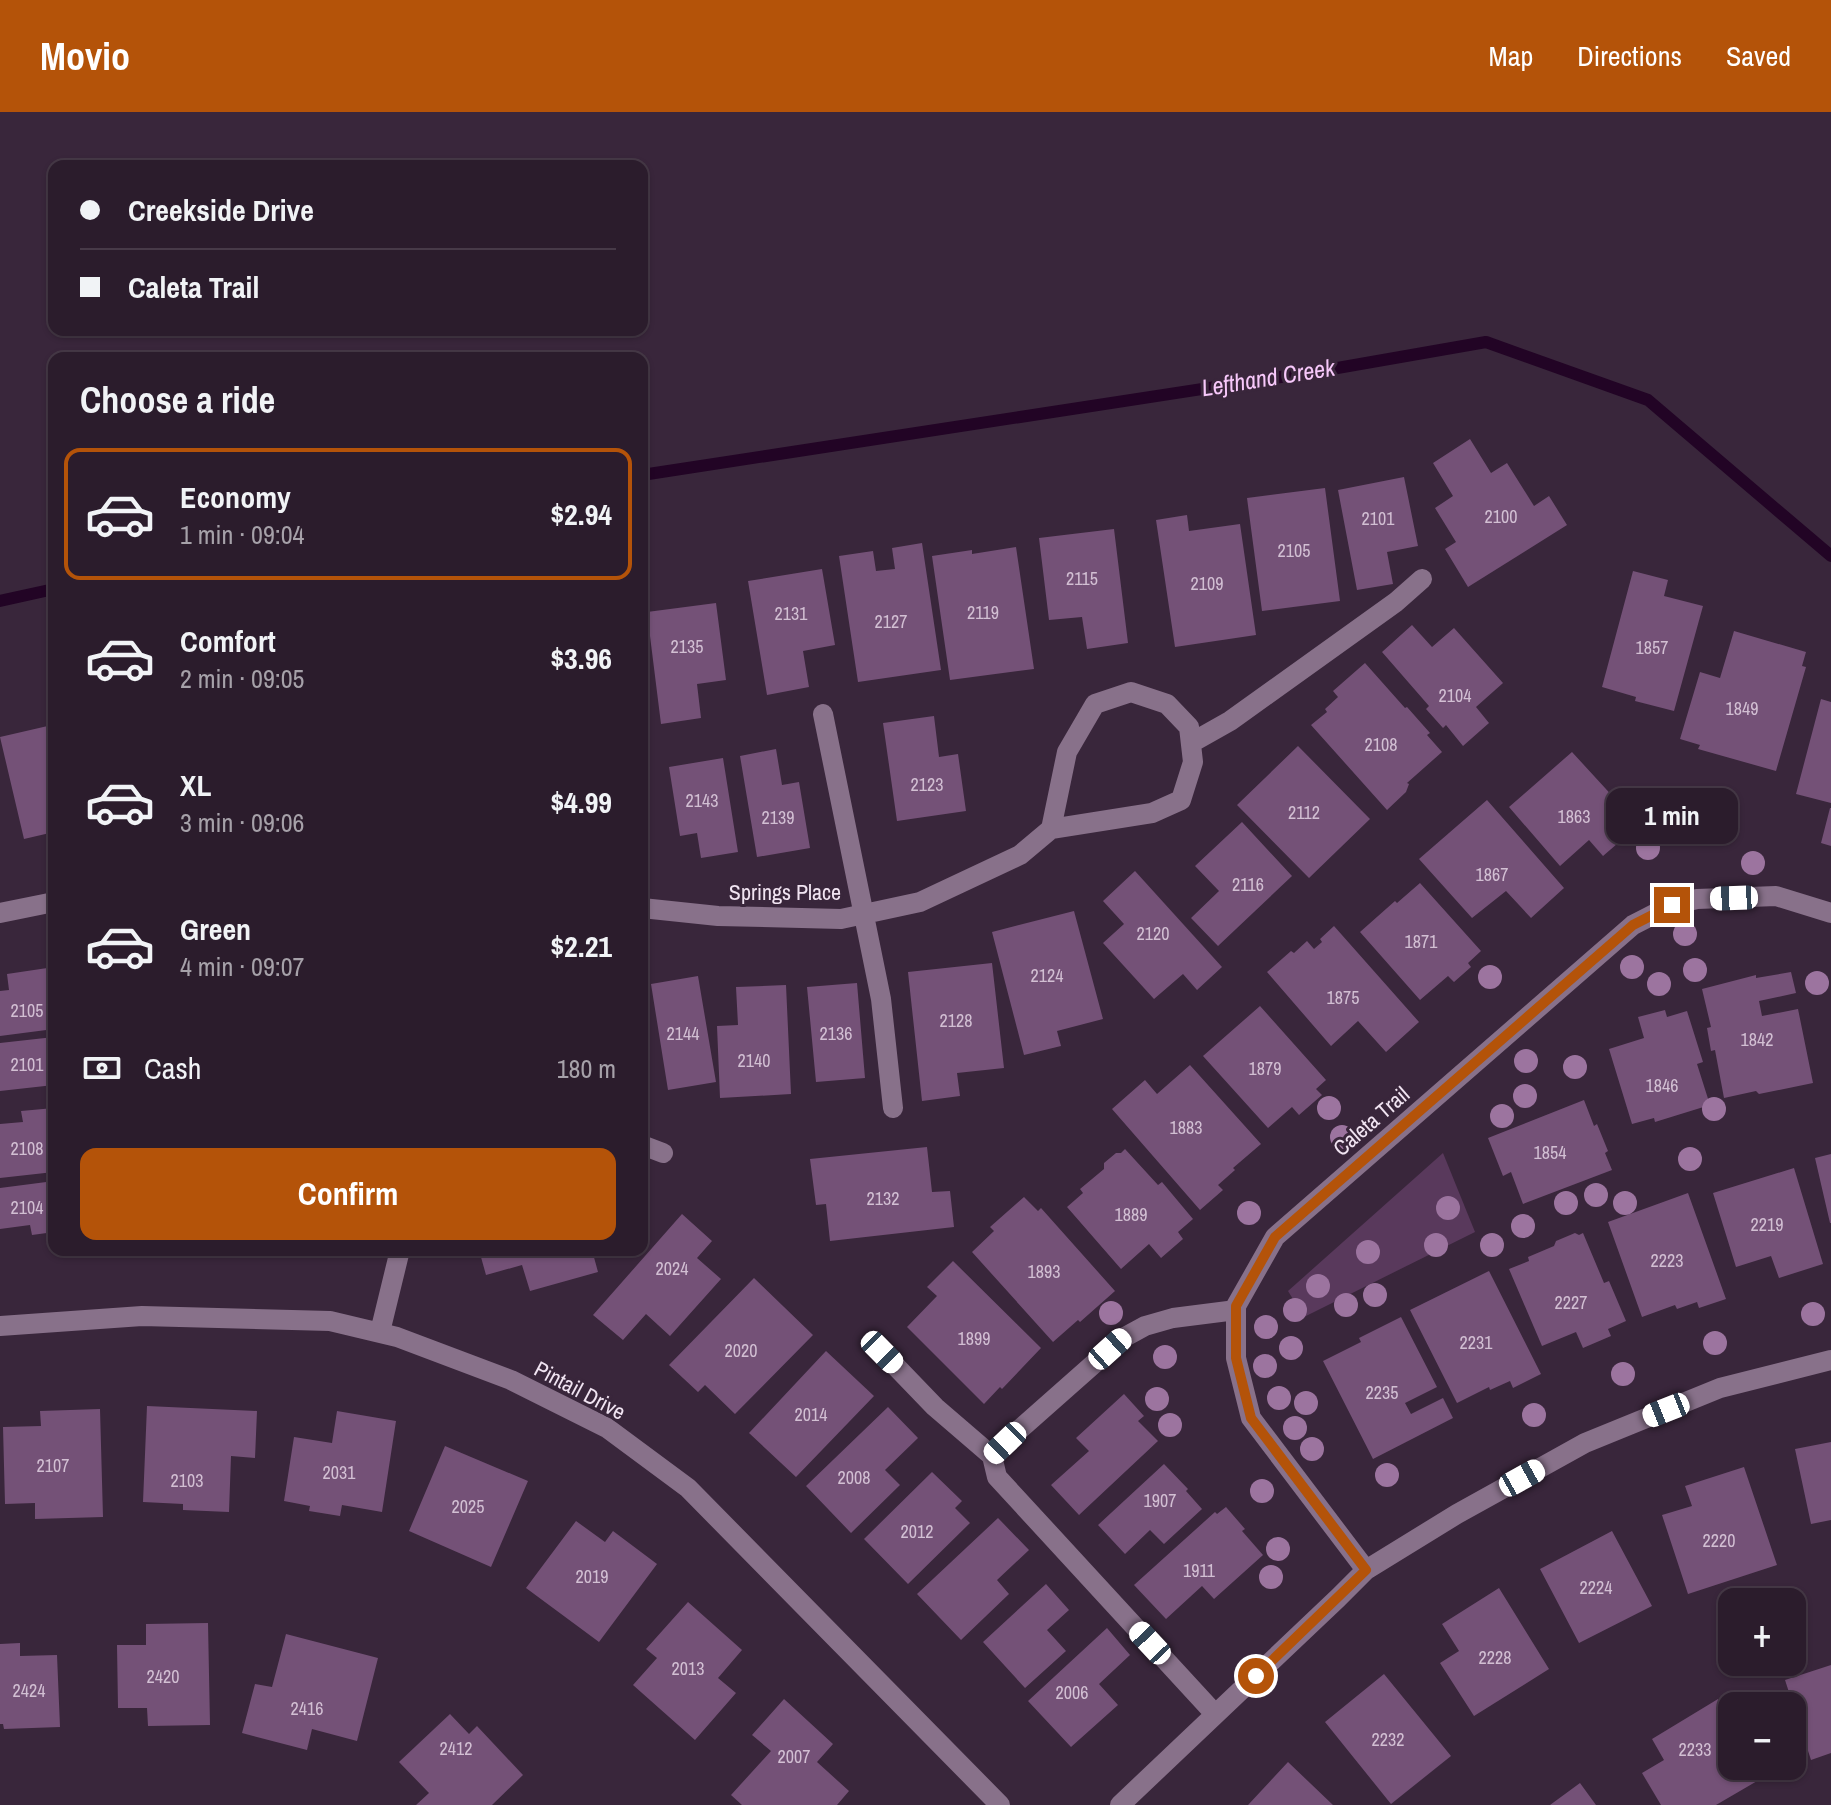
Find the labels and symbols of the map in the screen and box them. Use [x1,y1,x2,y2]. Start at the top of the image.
water label: Lefthand Creek [1199,350,1338,403]
house number: 2100 [1485,504,1517,529]
house number: 2101 [1362,506,1395,531]
house number: 2105 [1278,538,1310,563]
house number: 2115 [1066,566,1098,591]
house number: 2109 [1191,571,1223,596]
house number: 2119 [967,600,999,625]
house number: 2131 [775,601,808,626]
house number: 2127 [875,609,907,634]
house number: 2135 [671,634,703,659]
house number: 1857 [1636,635,1668,660]
house number: 2104 [1439,683,1471,708]
house number: 1849 [1726,696,1758,721]
house number: 2108 [1365,732,1397,757]
house number: 2123 [911,772,943,797]
house number: 2143 [686,788,718,813]
callout: 1 min [1606,789,1738,845]
house number: 2112 [1288,800,1320,825]
house number: 1863 [1558,804,1590,829]
house number: 2139 [762,805,794,830]
house number: 1867 [1476,862,1508,887]
house number: 2116 [1232,872,1264,897]
street label: Springs Place [729,877,841,907]
car [1710,885,1758,911]
route end [1654,887,1690,923]
house number: 2120 [1137,921,1169,946]
house number: 1871 [1405,929,1438,954]
house number: 2124 [1031,963,1063,988]
house number: 1875 [1327,985,1359,1010]
house number: 2105 [11,998,43,1023]
house number: 2128 [940,1008,972,1033]
house number: 2144 [667,1021,699,1046]
house number: 2136 [820,1021,852,1046]
house number: 1842 [1741,1027,1773,1052]
house number: 2140 [738,1048,770,1073]
house number: 2101 [11,1052,44,1077]
house number: 1879 [1249,1056,1281,1081]
house number: 1846 [1646,1073,1678,1098]
street label: Caleta Trail [1326,1079,1416,1163]
house number: 1883 [1170,1115,1202,1140]
house number: 2108 [11,1136,43,1161]
house number: 1854 [1534,1140,1566,1165]
house number: 2132 [867,1186,899,1211]
house number: 2104 [11,1195,43,1220]
house number: 1889 [1115,1202,1147,1227]
house number: 2219 [1751,1212,1783,1237]
house number: 2223 [1651,1248,1683,1273]
house number: 2024 [656,1256,688,1281]
house number: 1893 [1028,1259,1060,1284]
house number: 2227 [1555,1290,1587,1315]
car [1084,1324,1136,1374]
house number: 1899 [958,1326,990,1351]
car [857,1327,907,1377]
house number: 2231 [1460,1330,1493,1355]
house number: 2020 [725,1338,757,1363]
street label: Pintail Drive [529,1353,631,1427]
house number: 2235 [1366,1380,1398,1405]
car [1639,1390,1693,1430]
house number: 2014 [795,1402,827,1427]
car [979,1418,1031,1468]
house number: 2107 [37,1453,69,1478]
car [1495,1456,1549,1500]
house number: 2031 [323,1460,356,1485]
house number: 2008 [838,1465,870,1490]
house number: 2103 [171,1468,203,1493]
house number: 1907 [1144,1488,1176,1513]
house number: 2025 [452,1494,484,1519]
house number: 2012 [901,1519,933,1544]
house number: 2220 [1703,1528,1735,1553]
house number: 1911 [1183,1558,1216,1583]
house number: 2019 [576,1564,608,1589]
house number: 2224 [1580,1575,1612,1600]
car [1125,1617,1175,1669]
house number: 2228 [1479,1645,1511,1670]
house number: 2013 [672,1656,704,1681]
route start [1238,1658,1274,1694]
house number: 2420 [147,1664,179,1689]
house number: 2424 [13,1678,45,1703]
house number: 2006 [1056,1680,1088,1705]
house number: 2416 [291,1696,323,1721]
house number: 2232 [1372,1727,1404,1752]
house number: 2412 [440,1736,472,1761]
house number: 2233 [1679,1737,1711,1762]
house number: 2007 [778,1744,810,1769]

